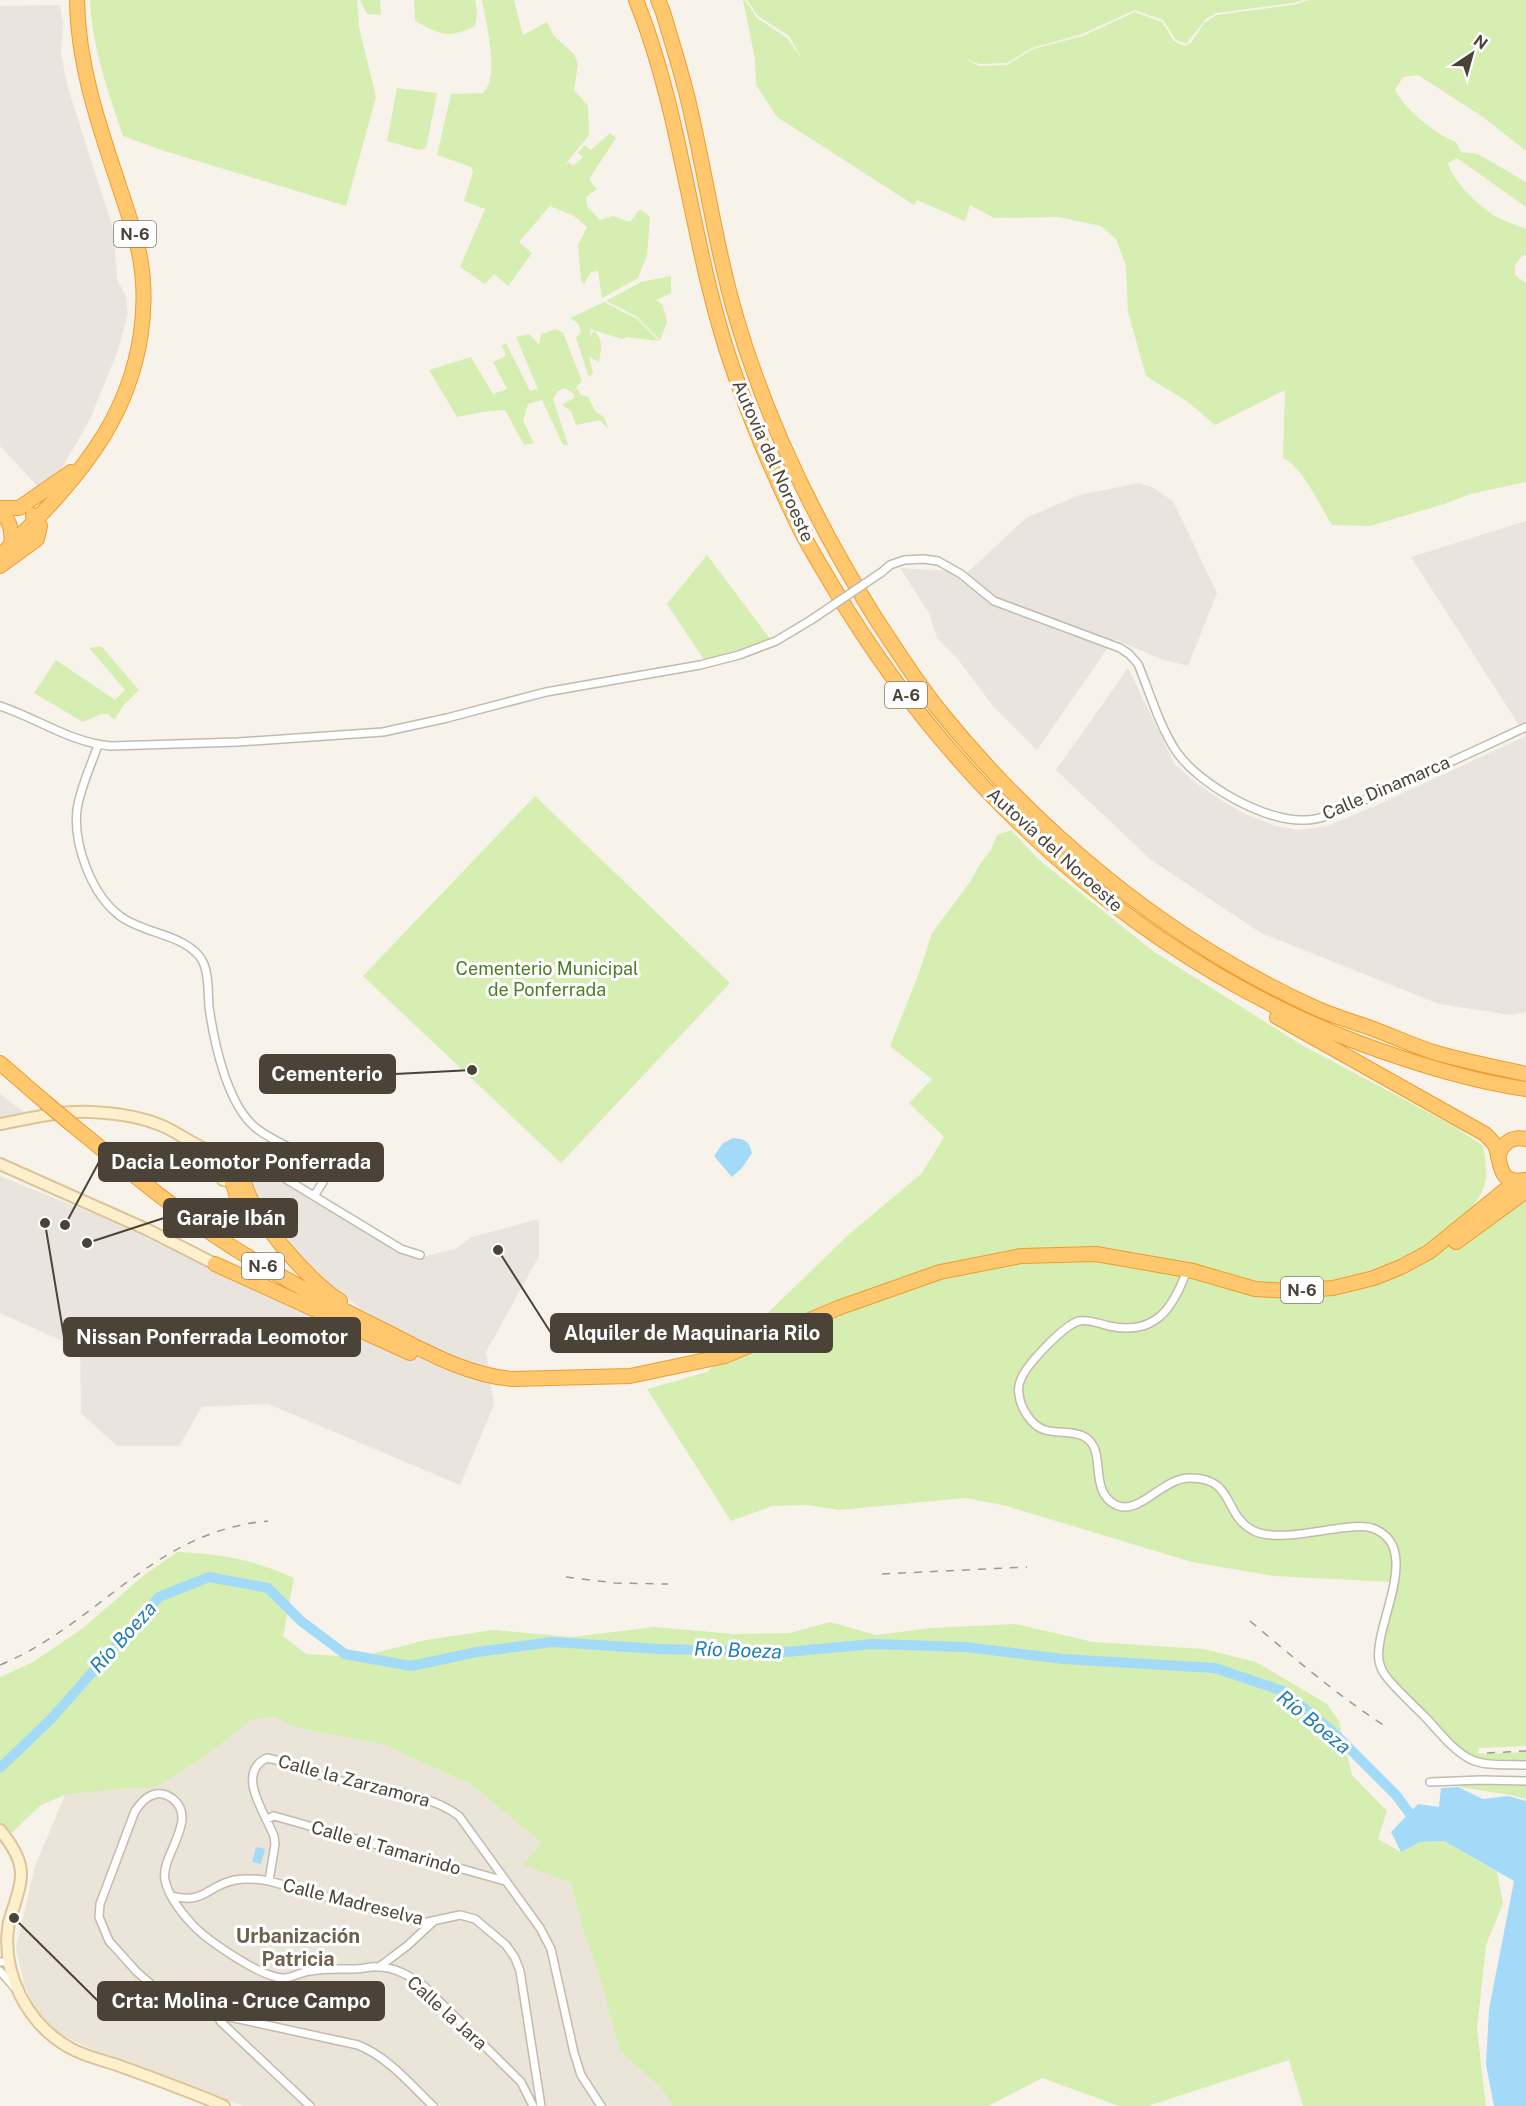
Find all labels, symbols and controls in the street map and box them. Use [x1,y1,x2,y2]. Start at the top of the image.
north arrow [1442,24,1502,84]
text: N [1470,31,1491,54]
road number: N-6 [114,221,156,247]
street label: Autovía del Noroeste [728,377,819,545]
road number: A-6 [885,682,927,708]
street label: Calle Dinamarca [1319,751,1453,824]
street label: Autovía del Noroeste [983,783,1127,916]
park label: Cementerio Municipal de Ponferrada [456,958,638,1000]
callout: Cementerio [260,1055,395,1093]
text: Cementerio [271,1062,383,1086]
callout: Dacia Leomotor Ponferrada [99,1143,383,1181]
text: Dacia Leomotor Ponferrada [111,1150,371,1174]
callout: Garaje Ibán [164,1199,297,1237]
text: Garaje Ibán [176,1206,286,1230]
road number: N-6 [242,1253,284,1279]
road number: N-6 [1281,1277,1323,1303]
callout: Alquiler de Maquinaria Rilo [551,1314,832,1352]
callout: Nissan Ponferrada Leomotor [64,1318,360,1356]
text: Alquiler de Maquinaria Rilo [564,1321,820,1345]
text: Nissan Ponferrada Leomotor [76,1325,348,1349]
water label: Río Boeza [85,1596,161,1678]
water label: Río Boeza [694,1636,782,1664]
water label: Río Boeza [1272,1685,1356,1759]
street label: Calle la Zarzamora [276,1750,432,1811]
street label: Calle el Tamarindo [309,1816,463,1879]
street label: Calle Madreselva [281,1874,425,1929]
district label: Urbanización Patricia [236,1924,360,1971]
street label: Calle la Jara [403,1971,492,2054]
callout: Crta: Molina - Cruce Campo [98,1982,384,2020]
text: Crta: Molina - Cruce Campo [111,1989,371,2013]

